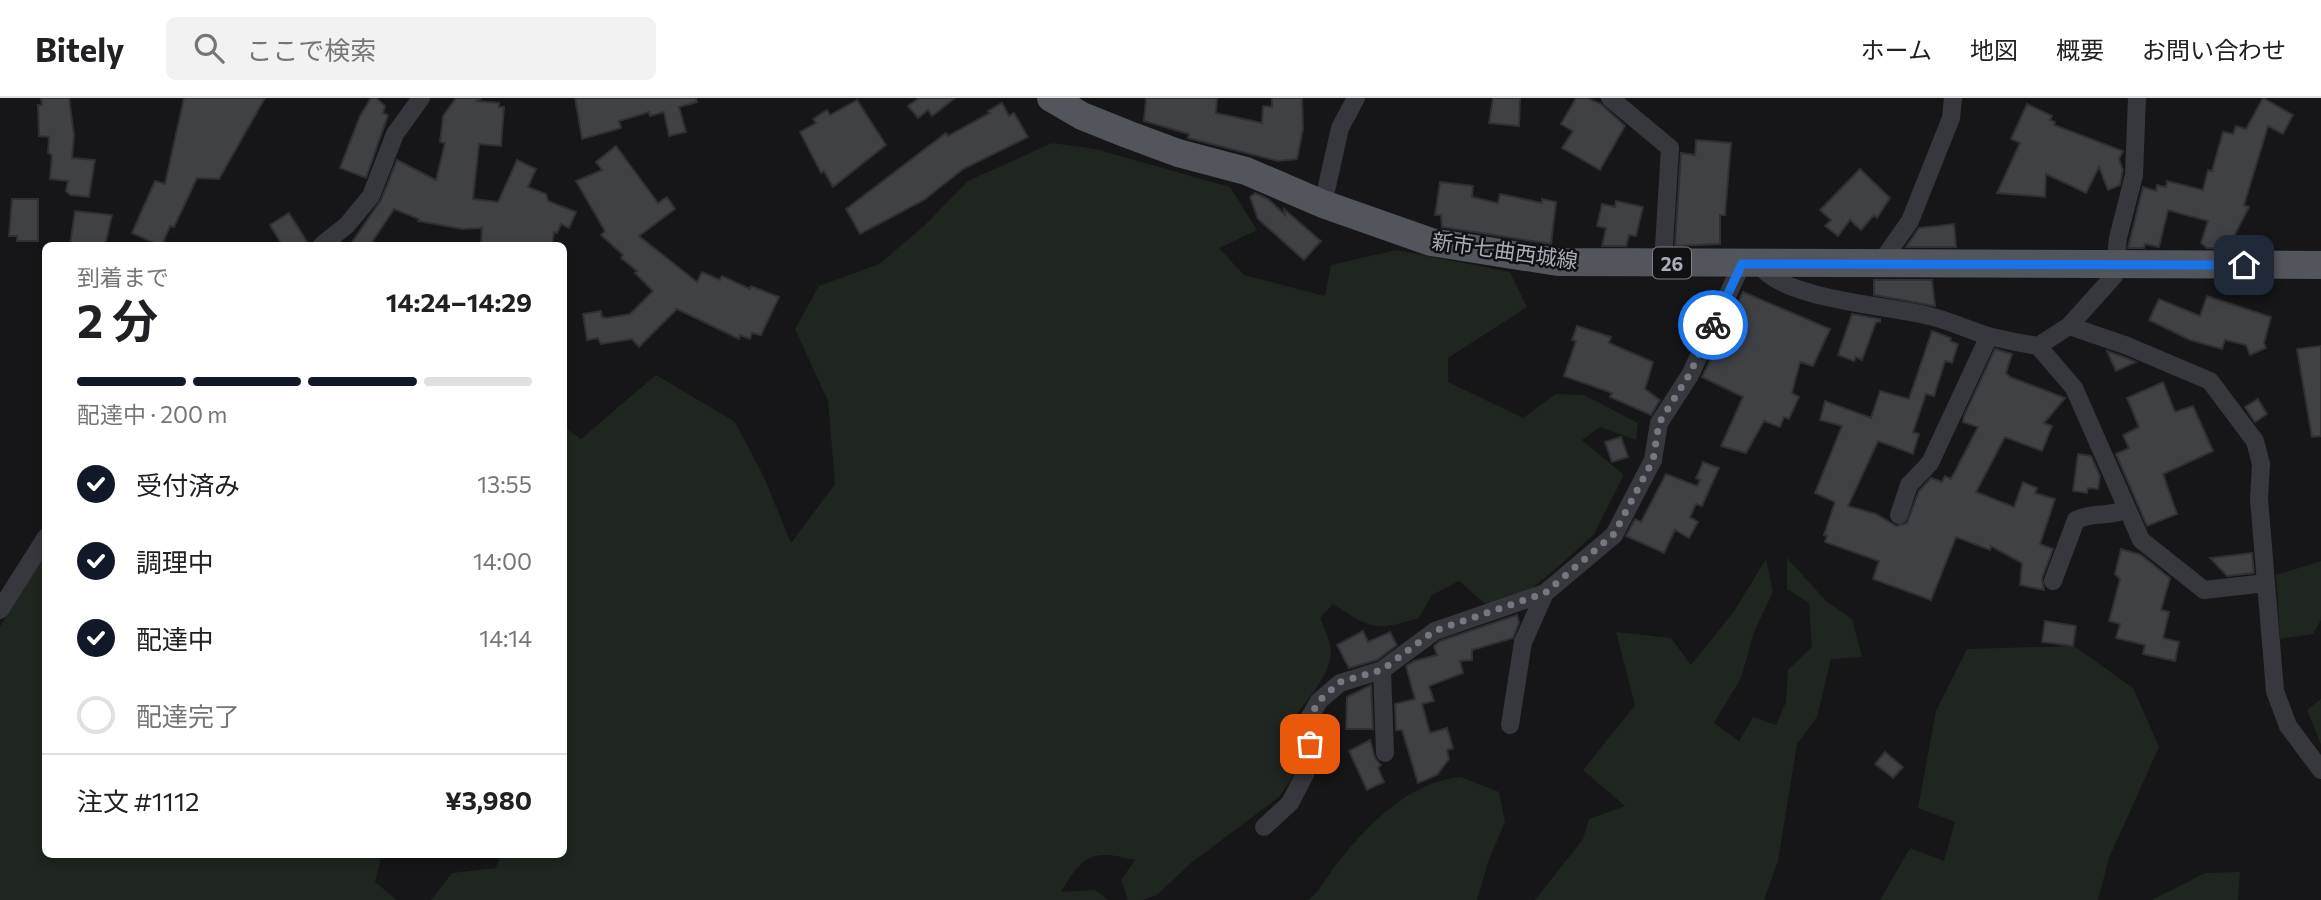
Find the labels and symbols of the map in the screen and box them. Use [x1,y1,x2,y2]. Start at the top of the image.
street label: 新市七曲西城線 [1430,227,1580,273]
pin [2214,235,2274,295]
road number: 26 [1653,248,1691,279]
courier [1678,290,1748,360]
pin [1280,714,1340,774]

